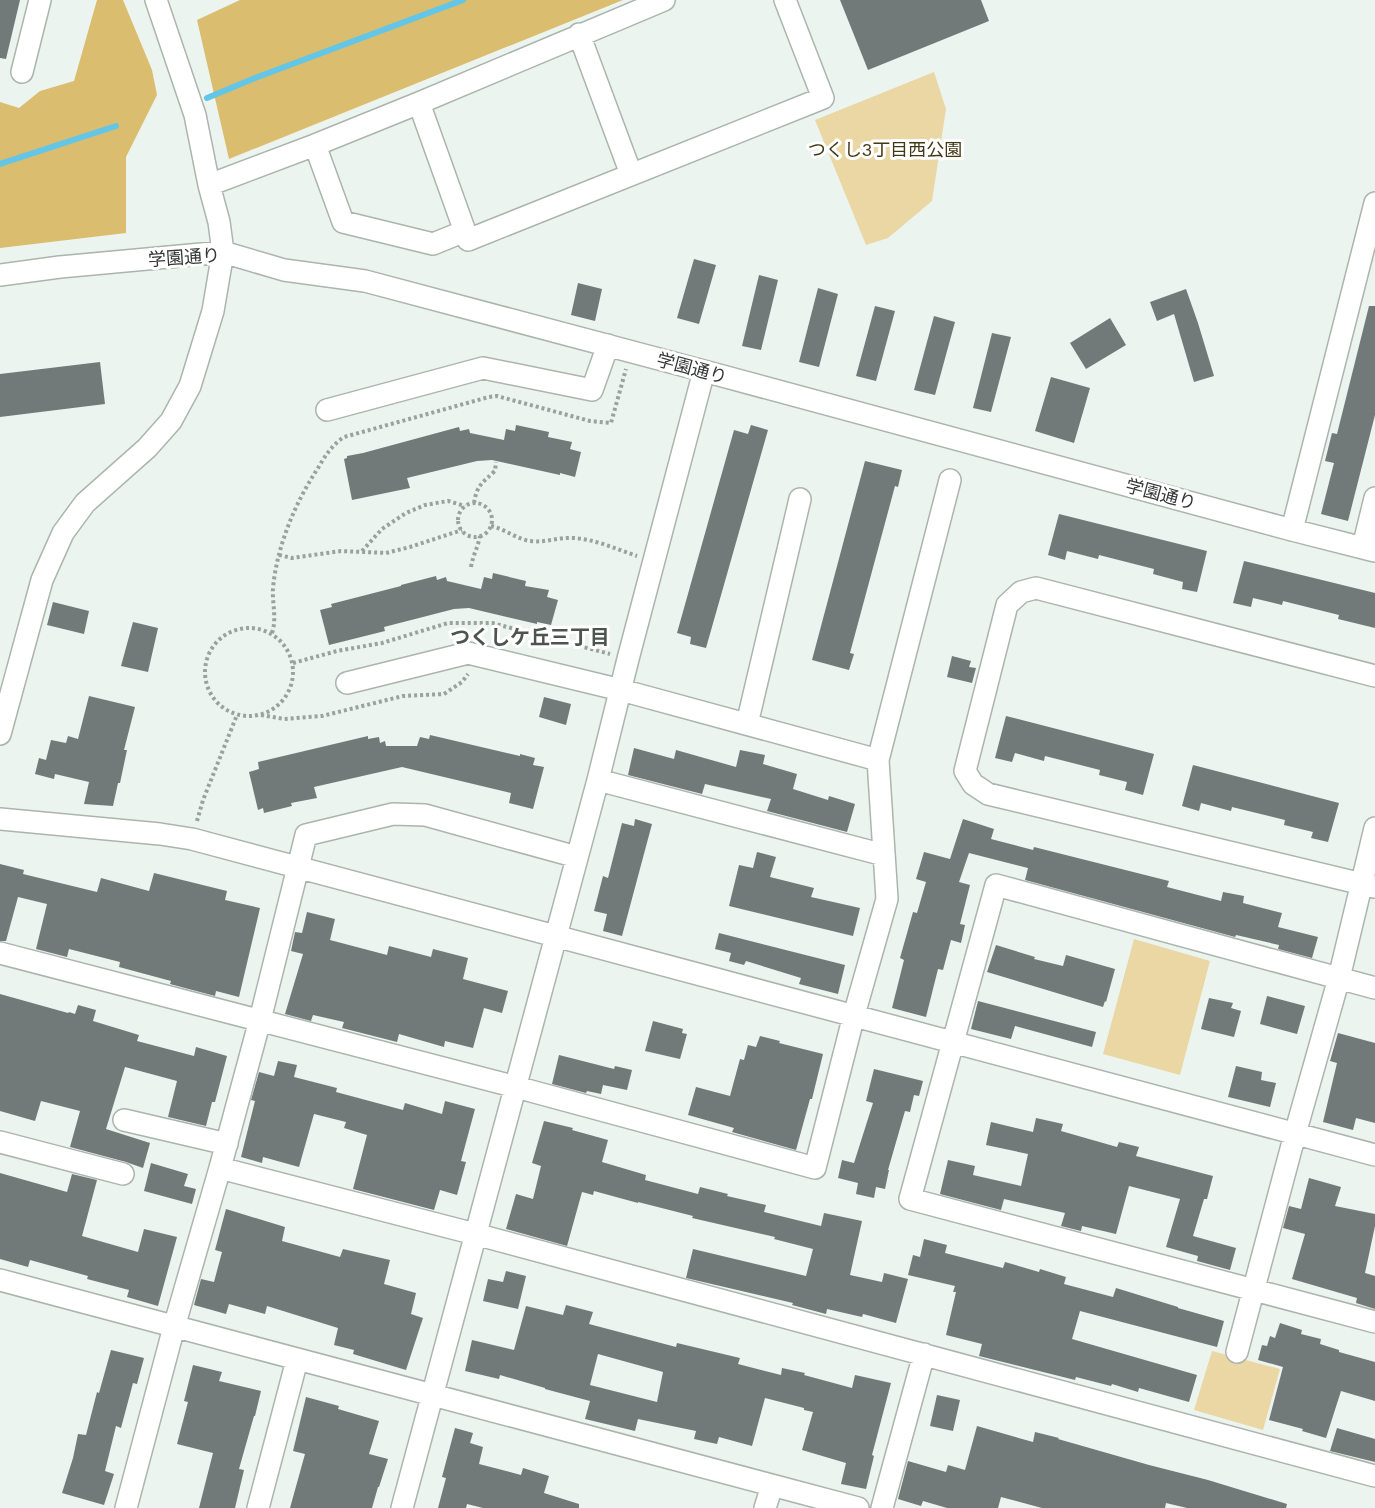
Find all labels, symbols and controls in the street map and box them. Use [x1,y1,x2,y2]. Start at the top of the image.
park label: つくし3丁目西公園 [808,139,962,160]
street label: 学園通り [147,244,221,270]
street label: 学園通り [655,349,729,387]
street label: 学園通り [1124,475,1198,513]
district label: つくしケ丘三丁目 [450,625,610,649]

